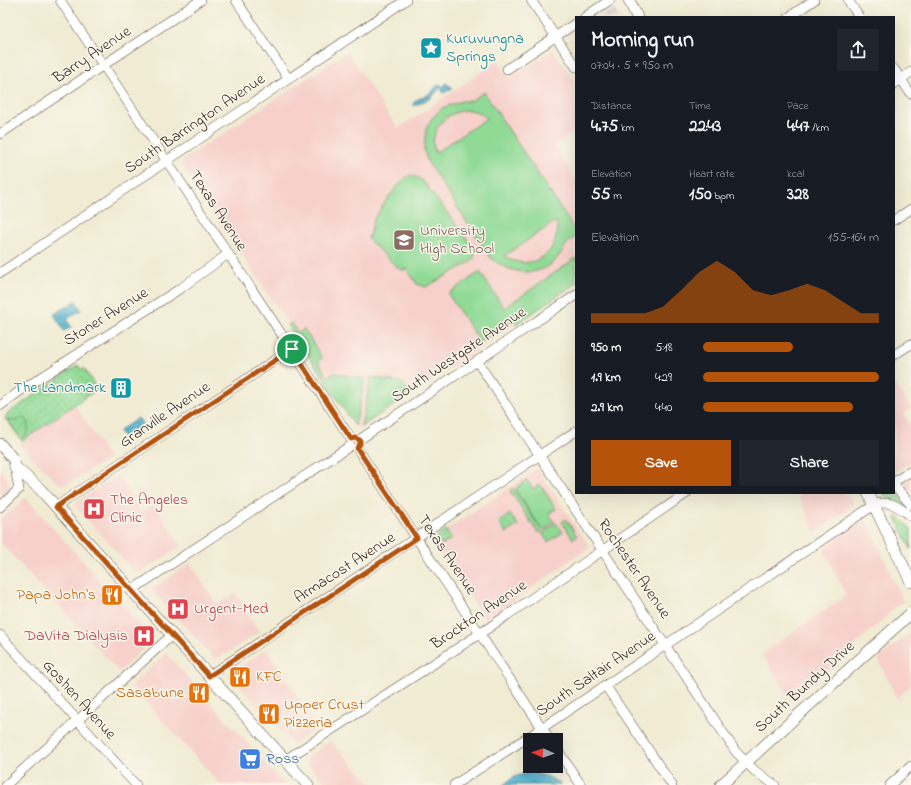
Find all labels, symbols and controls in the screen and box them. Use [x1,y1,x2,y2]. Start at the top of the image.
street label: Barry Avenue [47,19,137,91]
text: Morning run [591,25,694,57]
place label: Kuruvungna Springs [446,27,524,69]
button: share [837,29,879,71]
place icon: Kuruvungna Springs [418,35,444,61]
text: 07:04 · 5 × 950 m [591,56,673,75]
street label: South Barrington Avenue [120,67,271,180]
text: Distance [591,98,632,114]
text: Time [689,98,711,114]
text: Pace [787,98,808,114]
text: 4.75 [591,114,618,139]
text: 22:43 [689,114,721,139]
text: 4:47 [787,114,809,139]
text: km [618,120,634,136]
text: /km [809,120,829,136]
street label: Texas Avenue [183,166,254,257]
text: Elevation [591,166,631,182]
text: Heart rate [689,166,734,182]
text: kcal [787,166,805,182]
text: 55 [591,182,610,207]
text: 150 [689,182,711,207]
text: 328 [787,182,809,207]
text: m [610,188,622,204]
text: bpm [711,188,735,204]
place label: University High School [420,219,494,261]
school or university icon: University High School [391,227,417,253]
text: Elevation [591,228,639,247]
text: 155–164 m [828,228,879,247]
street label: Stoner Avenue [59,281,154,353]
street label: South Westgate Avenue [387,300,532,409]
pin [275,332,309,366]
icon: arrive [281,338,303,360]
text: 950 m [591,338,621,357]
text: 5:18 [655,338,673,357]
text: 1.9 km [591,368,621,387]
text: 4:29 [655,368,672,387]
building icon: The Landmark [108,375,134,401]
street label: Granville Avenue [115,375,216,454]
place label: The Landmark [14,376,107,400]
text: 2.9 km [591,398,623,417]
text: 4:40 [655,398,672,417]
button: Save [591,440,731,486]
button: Share [739,440,879,486]
place label: The Angeles Clinic [110,488,188,530]
hospital icon: The Angeles Clinic [81,496,107,522]
street label: Texas Avenue [411,510,483,601]
street label: Rochester Avenue [591,514,677,625]
street label: Armacost Avenue [290,526,401,610]
street label: Brockton Avenue [425,573,533,657]
restaurant icon: Papa John's [99,582,125,608]
place label: Papa John's [17,583,96,607]
hospital icon: Urgent-Med [165,596,191,622]
place label: Urgent-Med [194,597,269,621]
hospital icon: DaVita Dialysis [131,623,157,649]
place label: DaVita Dialysis [23,624,128,648]
street label: South Saltair Avenue [531,624,661,723]
street label: South Bundy Drive [750,635,861,739]
street label: Goshen Avenue [36,654,122,746]
restaurant icon: KFC [227,664,253,690]
place label: KFC [256,665,282,689]
restaurant icon: Sasabune [186,680,212,706]
place label: Sasabune [116,681,185,705]
place label: Upper Crust Pizzeria [284,693,365,735]
restaurant icon: Upper Crust Pizzeria [256,701,282,727]
north arrow [523,733,563,773]
map controls [523,733,563,773]
supermarket icon: Ross [237,746,263,772]
place label: Ross [266,747,299,771]

